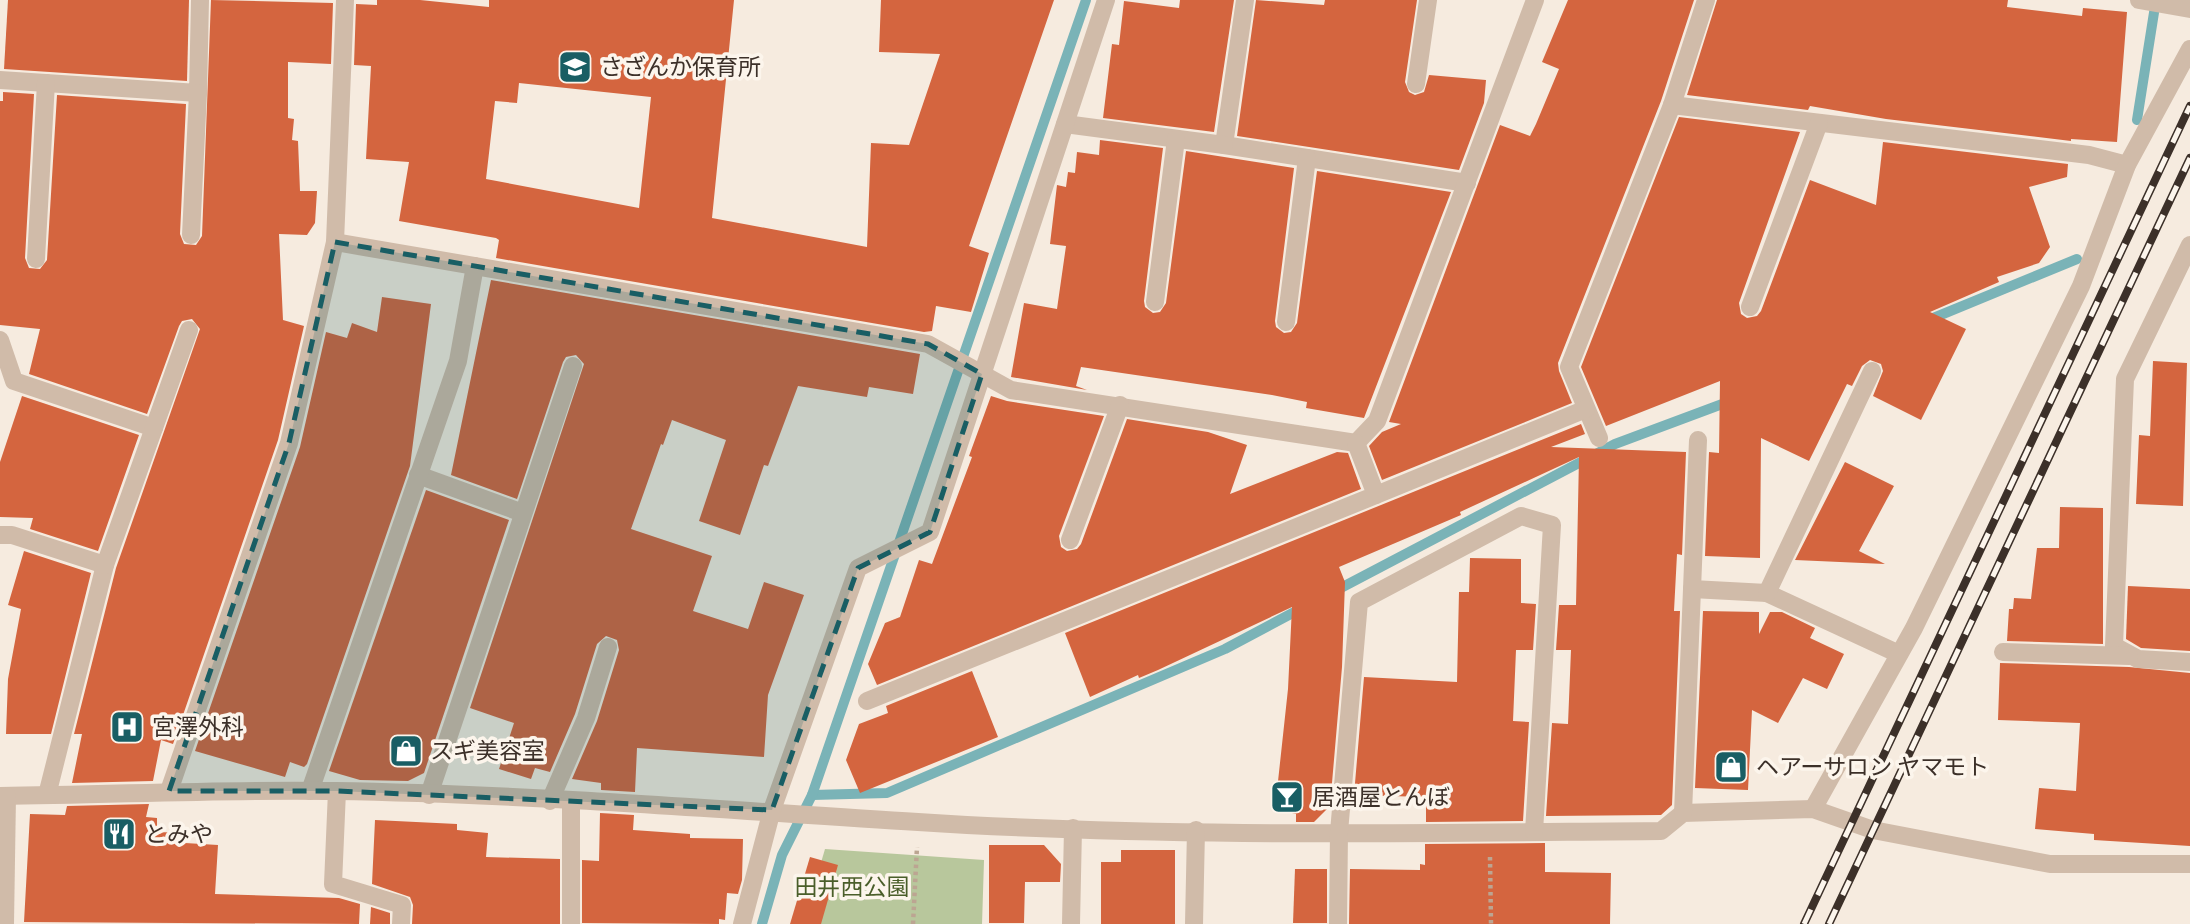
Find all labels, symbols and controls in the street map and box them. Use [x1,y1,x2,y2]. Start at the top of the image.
school or university icon: さざんか保育所 [556,48,594,86]
place label: さざんか保育所 [600,53,761,81]
hospital icon: 宮澤外科 [108,708,146,746]
place label: 宮澤外科 [152,713,244,741]
shop icon: スギ美容室 [387,732,425,770]
place label: スギ美容室 [430,737,545,765]
shop icon: ヘアーサロン ヤマモト [1712,748,1750,786]
place label: ヘアーサロン ヤマモト [1756,753,1989,781]
bar icon: 居酒屋とんぼ [1268,778,1306,816]
place label: 居酒屋とんぼ [1312,783,1450,811]
restaurant icon: とみや [100,815,138,853]
place label: とみや [144,820,213,848]
park label: 田井西公園 [795,873,910,901]

